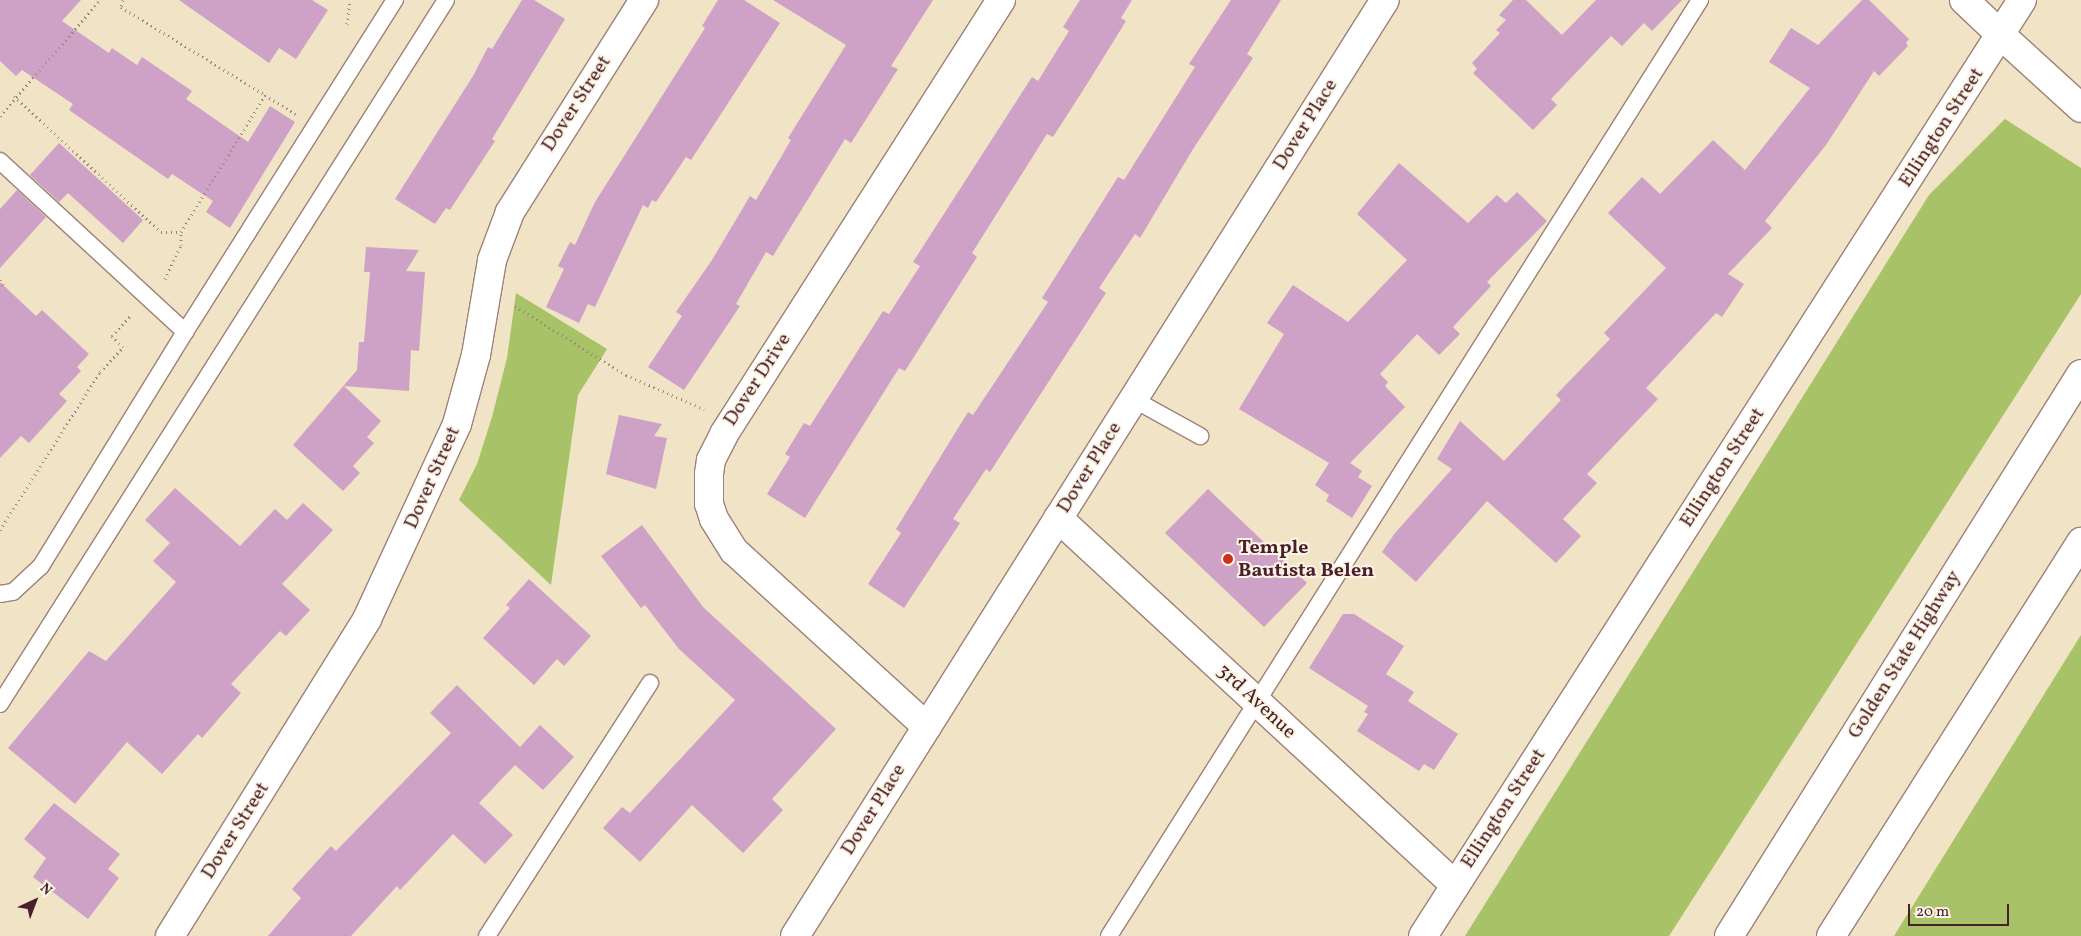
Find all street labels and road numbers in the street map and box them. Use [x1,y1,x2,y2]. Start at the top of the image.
street label: Dover Street [537,51,617,157]
street label: Ellington Street [1894,64,1990,192]
street label: Dover Place [1268,75,1344,175]
street label: Dover Drive [719,329,797,431]
street label: Ellington Street [1675,404,1771,532]
street label: Dover Place [1052,418,1128,518]
street label: Dover Street [400,423,466,533]
street label: Golden State Highway [1843,566,1967,744]
street label: 3rd Avenue [1211,659,1301,745]
street label: Ellington Street [1456,745,1552,873]
street label: Dover Place [836,760,912,860]
street label: Dover Street [197,778,275,884]

